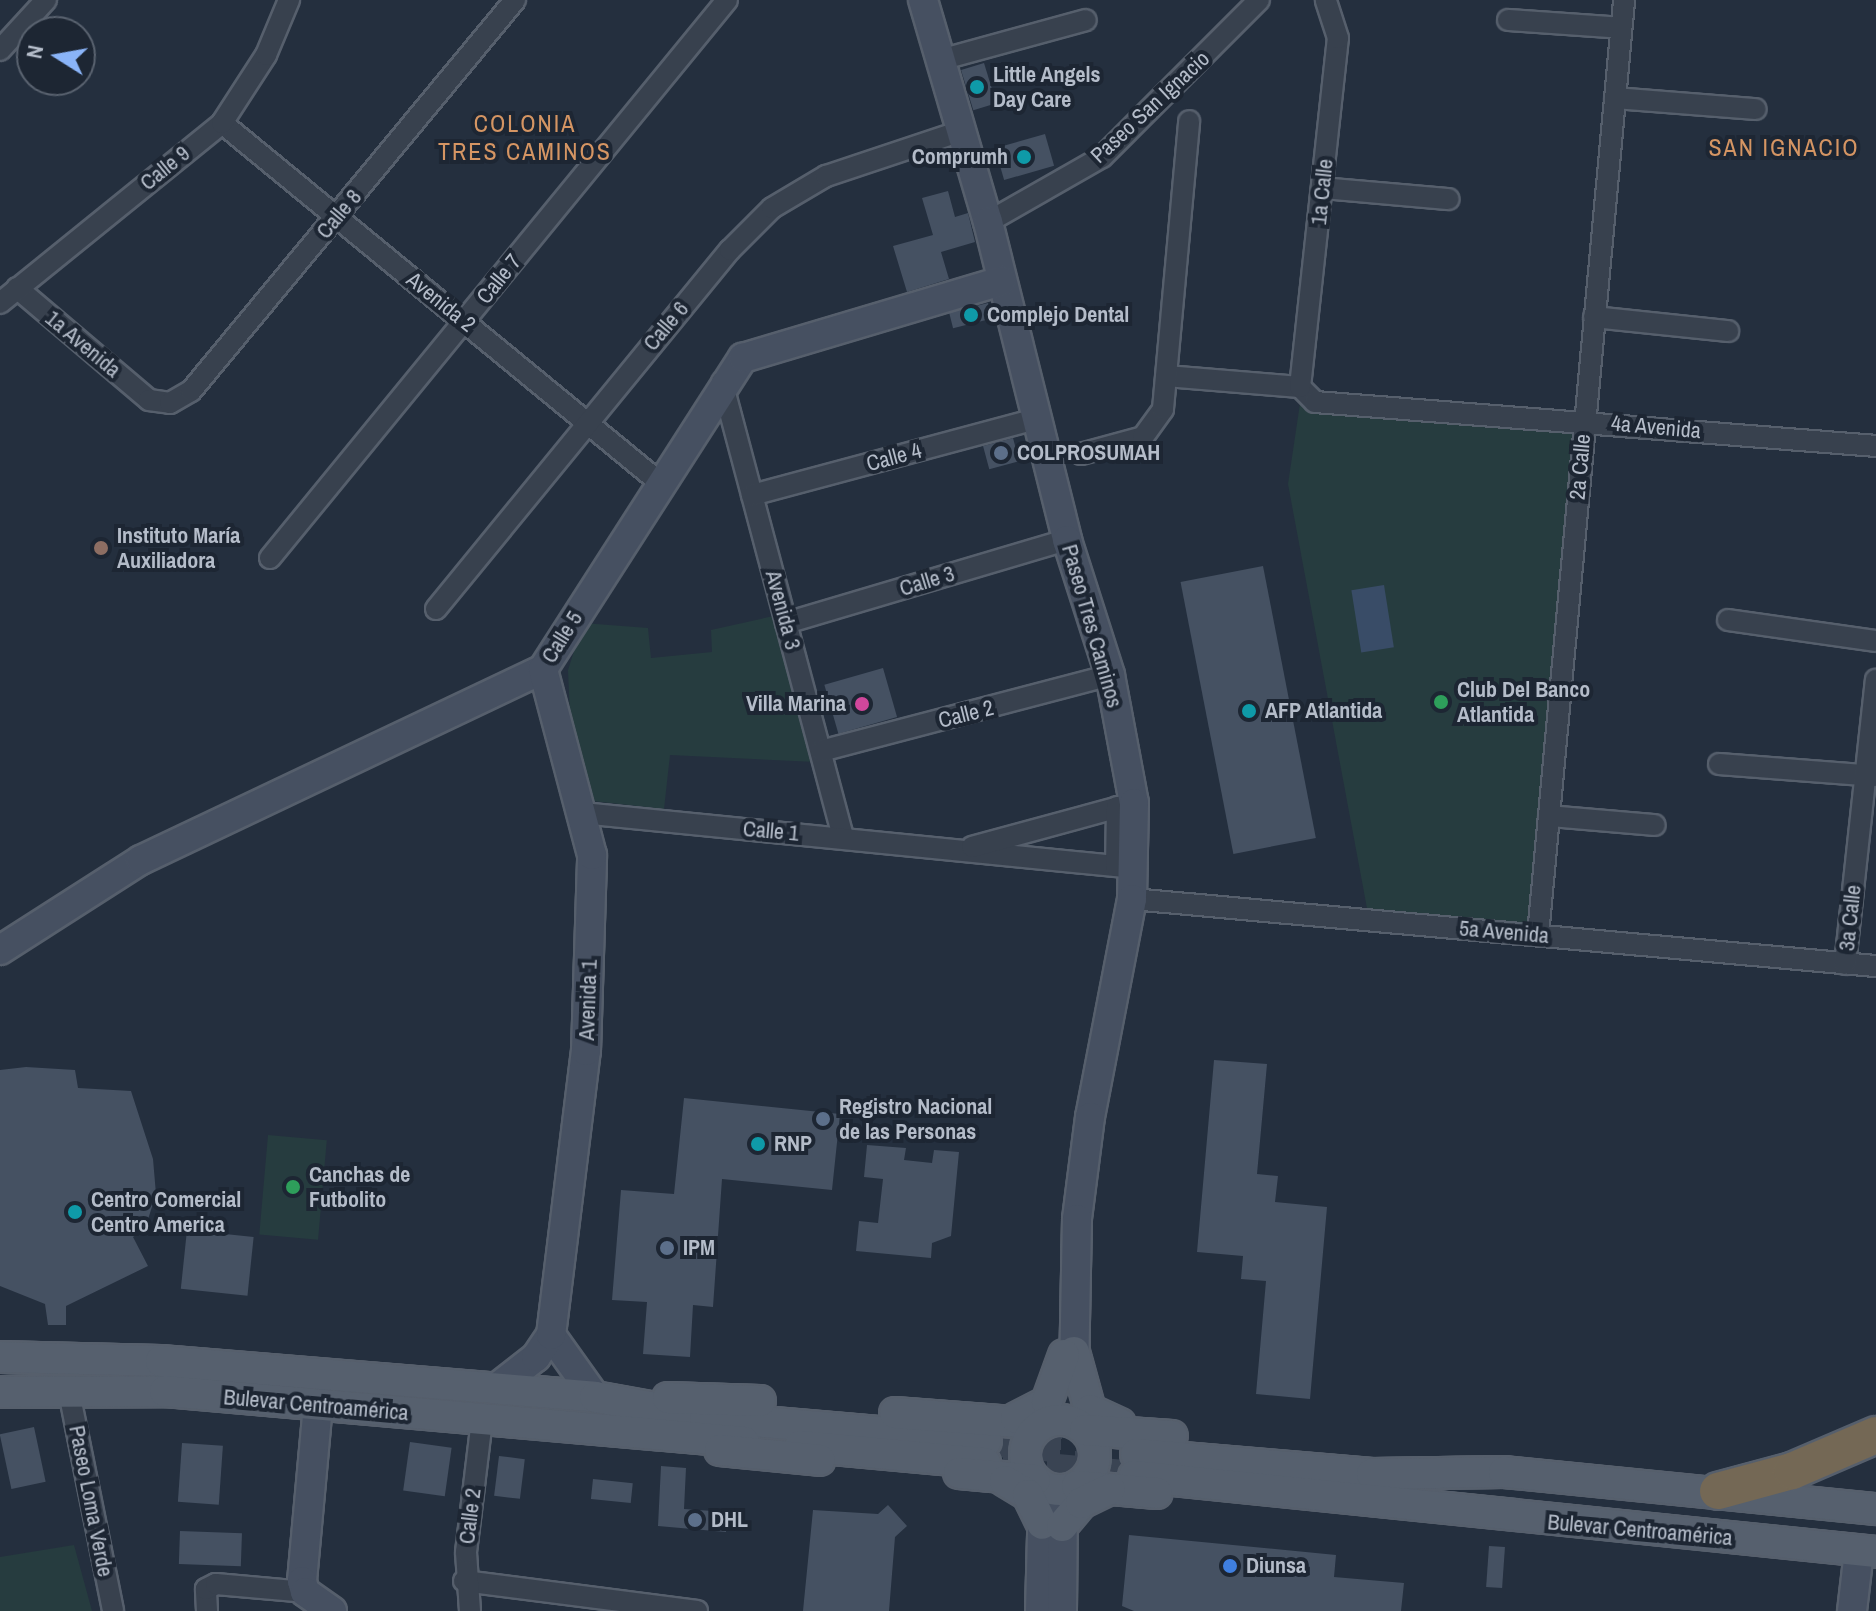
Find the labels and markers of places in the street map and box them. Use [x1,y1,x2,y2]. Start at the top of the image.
place label: Little Angels Day Care [993,61,1101,112]
marker: Little Angels Day Care [968,78,986,96]
place label: Comprumh [912,144,1008,170]
marker: Comprumh [1015,148,1033,166]
place label: Complejo Dental [987,302,1129,328]
marker: Complejo Dental [962,306,980,324]
place label: COLPROSUMAH [1017,440,1160,466]
marker: COLPROSUMAH [992,444,1010,462]
place label: Instituto María Auxiliadora [117,522,240,574]
marker: Instituto María Auxiliadora [92,539,110,557]
place label: Club Del Banco Atlantida [1457,676,1590,728]
place label: Villa Marina [746,691,846,717]
marker: Club Del Banco Atlantida [1432,693,1450,711]
marker: Villa Marina [853,695,871,713]
place label: AFP Atlantida [1265,698,1383,724]
marker: AFP Atlantida [1240,702,1258,720]
place label: Registro Nacional de las Personas [839,1093,992,1144]
marker: Registro Nacional de las Personas [814,1110,832,1128]
place label: RNP [774,1131,812,1157]
marker: RNP [749,1135,767,1153]
place label: Canchas de Futbolito [309,1161,410,1212]
marker: Canchas de Futbolito [284,1178,302,1196]
place label: Centro Comercial Centro America [91,1186,241,1238]
marker: Centro Comercial Centro America [66,1203,84,1221]
place label: IPM [683,1235,715,1261]
marker: IPM [658,1239,676,1257]
place label: DHL [711,1507,748,1533]
marker: DHL [686,1511,704,1529]
place label: Diunsa [1246,1553,1306,1579]
marker: Diunsa [1221,1557,1239,1575]

